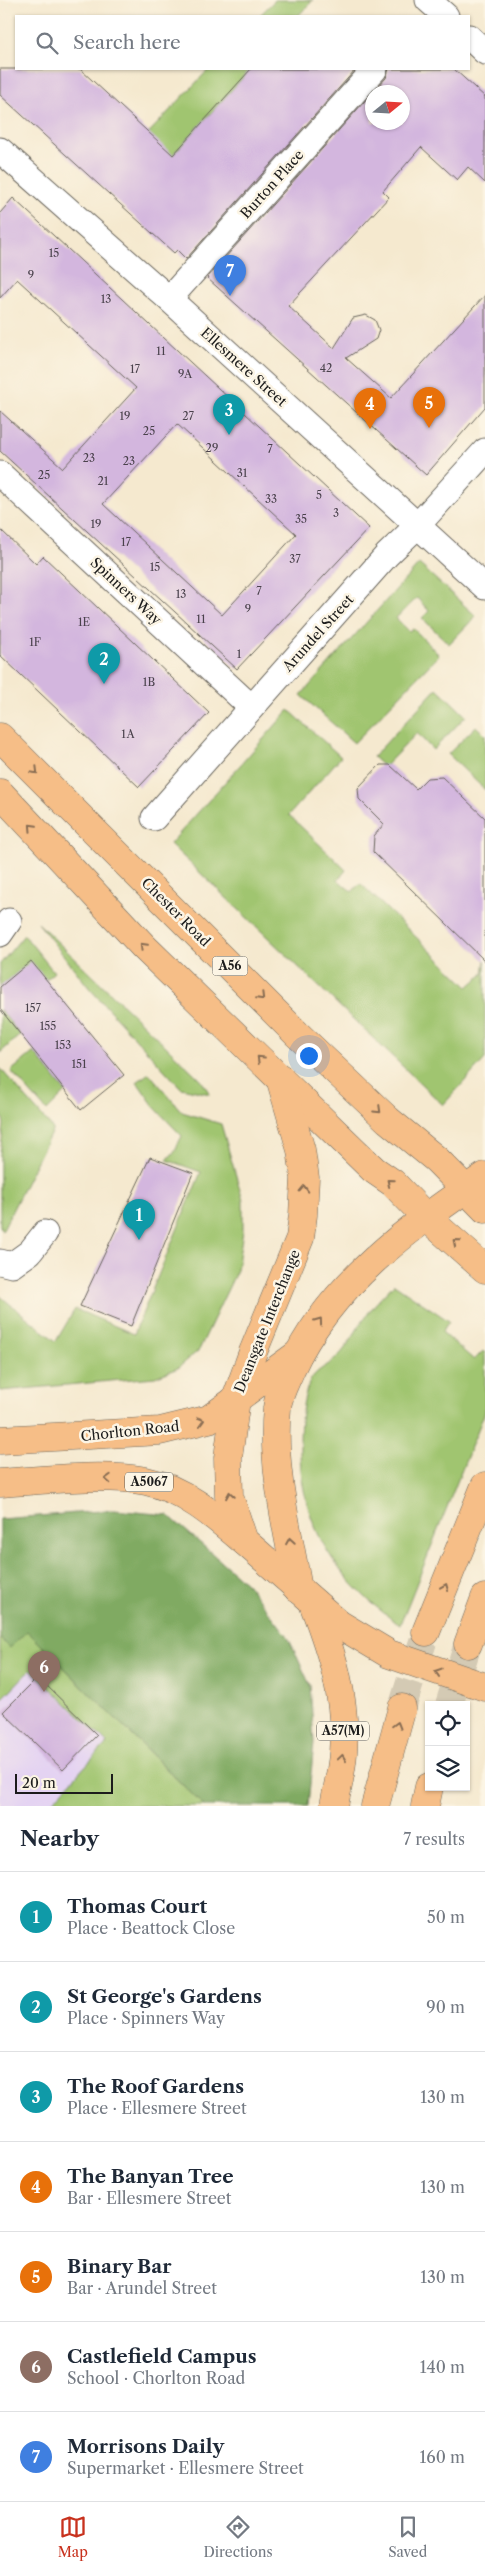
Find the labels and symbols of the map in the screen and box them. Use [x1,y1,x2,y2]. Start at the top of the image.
north arrow [365,85,410,130]
street label: Burton Place [236,146,308,222]
house number: 15 [49,246,59,260]
pin: 7 [214,255,246,296]
house number: 9 [28,268,34,282]
house number: 13 [101,292,111,306]
street label: Ellesmere Street [197,324,291,410]
house number: 11 [156,344,166,358]
house number: 42 [320,361,332,375]
house number: 17 [130,362,141,376]
house number: 9A [178,367,193,381]
pin: 5 [413,387,445,428]
pin: 4 [354,388,386,429]
pin: 3 [213,394,245,435]
house number: 19 [119,409,131,423]
house number: 27 [182,409,194,423]
house number: 25 [143,424,155,438]
house number: 29 [206,441,218,455]
house number: 7 [267,442,273,456]
house number: 23 [83,451,95,465]
house number: 23 [123,454,135,468]
house number: 31 [237,466,248,480]
house number: 25 [38,468,50,482]
house number: 21 [98,474,109,488]
house number: 5 [316,488,322,502]
house number: 33 [265,492,277,506]
house number: 3 [333,506,339,520]
house number: 35 [295,512,307,526]
house number: 19 [90,517,102,531]
house number: 17 [121,535,132,549]
house number: 37 [289,552,301,566]
street label: Spinners Way [87,553,165,629]
house number: 15 [150,560,160,574]
house number: 7 [256,584,262,598]
house number: 13 [176,587,186,601]
street label: Arundel Street [278,591,357,676]
house number: 9 [245,602,251,616]
house number: 11 [196,612,206,626]
house number: 1E [78,615,91,629]
house number: 1F [29,635,41,649]
pin: 2 [88,643,120,684]
house number: 1 [237,647,242,661]
house number: 1B [143,675,155,689]
house number: 1A [121,727,135,741]
one-way arrow [29,765,38,774]
one-way arrow [29,824,38,833]
street label: Chester Road [138,874,215,951]
one-way arrow [140,943,149,952]
road number: A56 [212,956,248,976]
one-way arrow [255,992,264,1001]
house number: 157 [25,1001,42,1015]
house number: 155 [40,1019,56,1033]
house number: 153 [55,1038,71,1052]
your location [296,1043,322,1069]
one-way arrow [257,1056,266,1065]
house number: 151 [71,1057,87,1071]
one-way arrow [372,1104,381,1113]
one-way arrow [387,1179,396,1188]
one-way arrow [299,1185,310,1193]
pin: 1 [123,1199,155,1240]
one-way arrow [452,1239,461,1248]
street label: Deansgate Interchange [230,1247,304,1395]
one-way arrow [313,1317,322,1327]
street label: Chorlton Road [80,1417,181,1445]
one-way arrow [196,1417,205,1427]
road number: A5067 [125,1472,173,1491]
one-way arrow [104,1474,112,1485]
one-way arrow [226,1491,236,1500]
one-way arrow [285,1536,296,1544]
one-way arrow [438,1583,449,1592]
pin: 6 [28,1651,60,1692]
one-way arrow [435,1668,443,1678]
one-way arrow [391,1721,401,1730]
road number: A57(M) [317,1722,369,1740]
one-way arrow [336,1754,347,1762]
scale bar [15,1771,112,1794]

